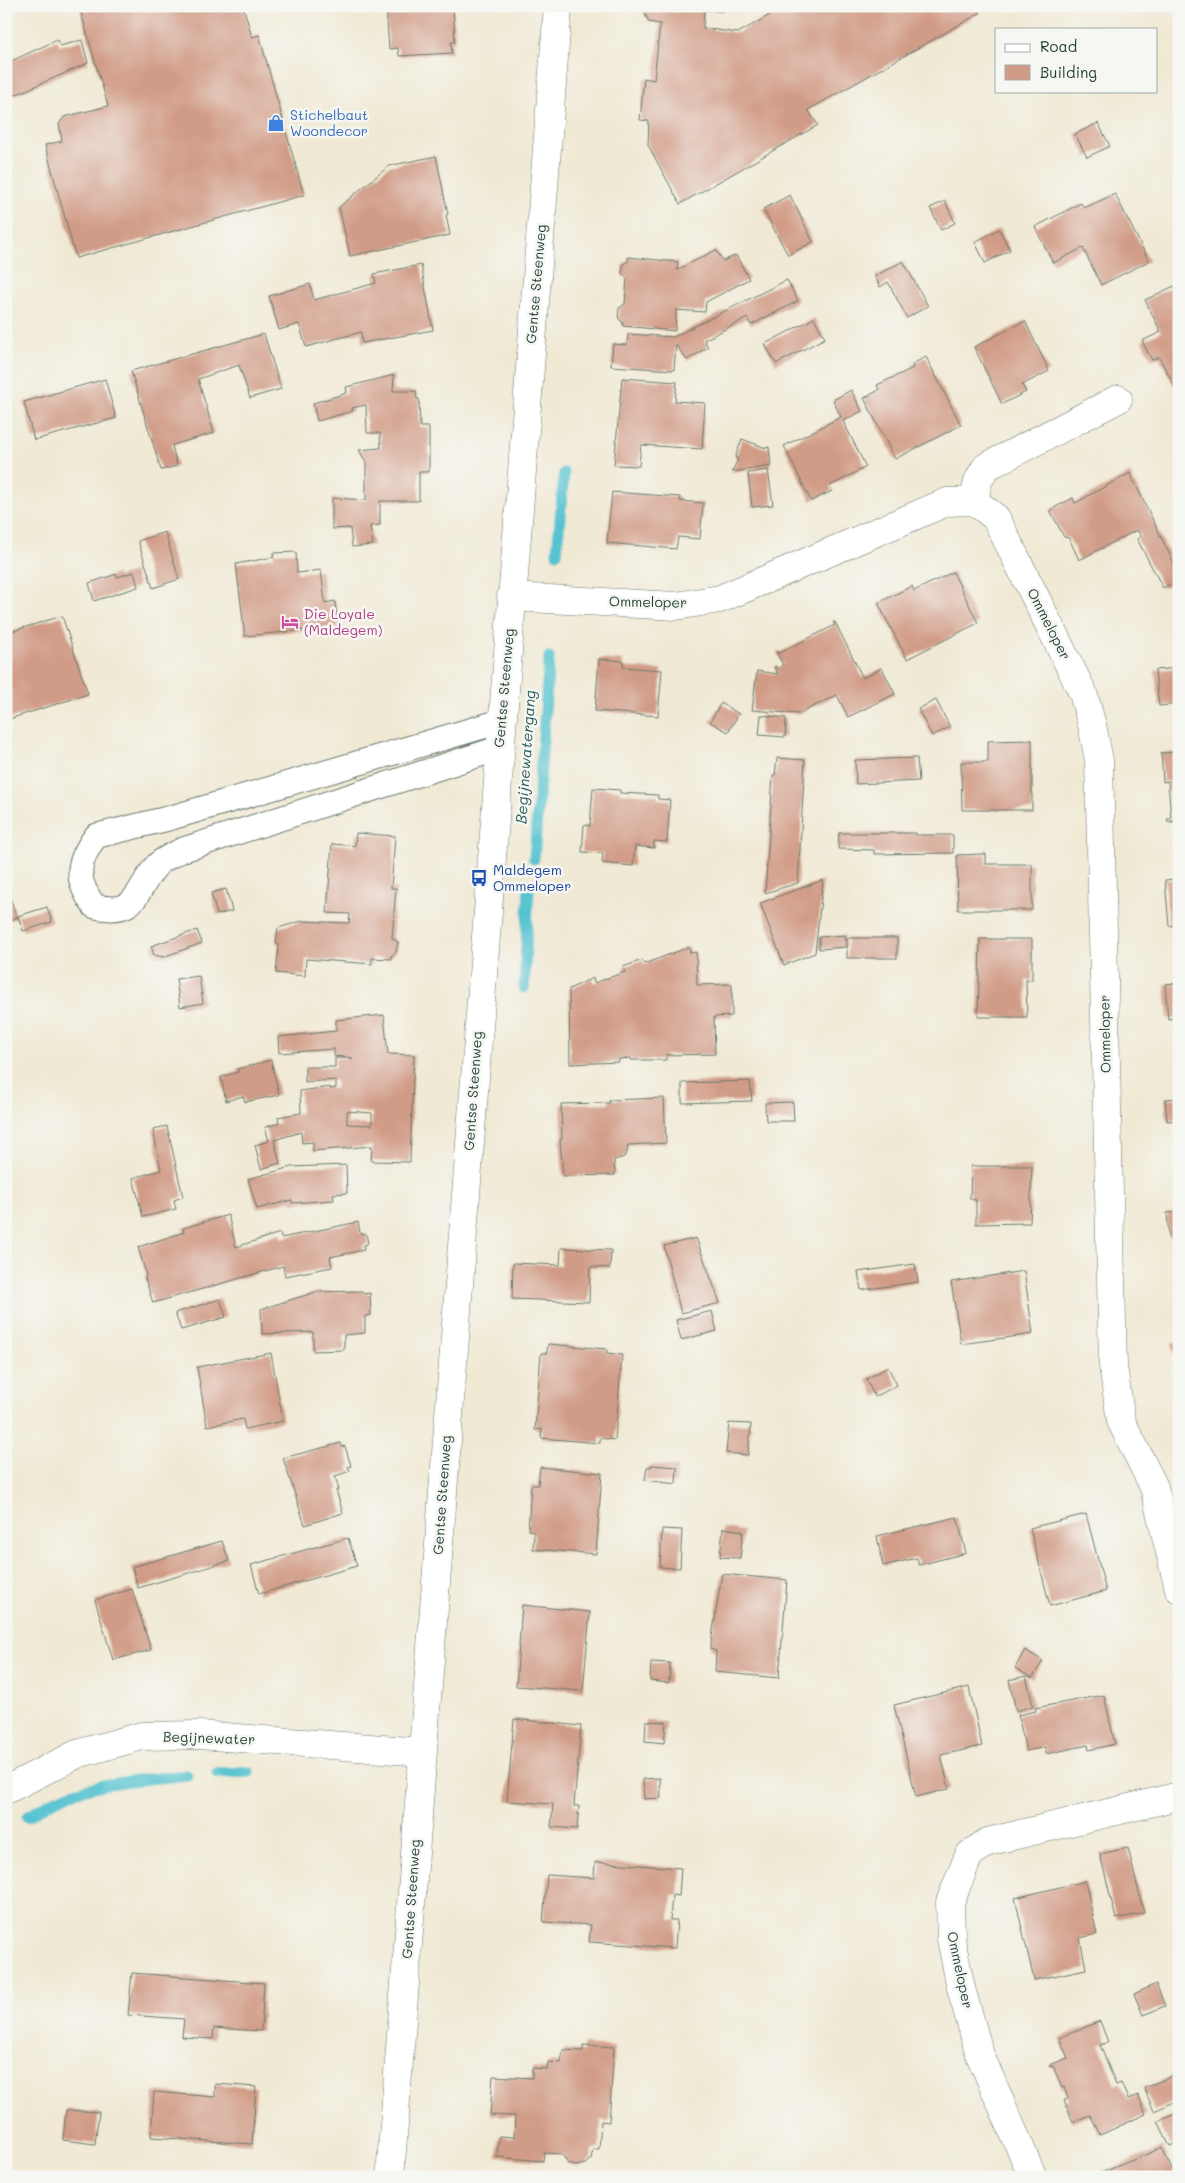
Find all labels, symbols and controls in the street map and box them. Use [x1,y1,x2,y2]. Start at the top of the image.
legend [995,28,1158,92]
text: Road [1040,36,1077,56]
text: Building [1040,62,1097,82]
place label: Stichelbaut Woondecor [290,105,368,140]
shop icon: Stichelbaut Woondecor [266,113,286,133]
street label: Gentse Steenweg [521,224,550,344]
street label: Ommeloper [1023,585,1076,663]
street label: Ommeloper [609,591,687,612]
place label: Die Loyale (Maldegem) [304,604,383,639]
hotel icon: Die Loyale (Maldegem) [280,612,300,632]
street label: Gentse Steenweg [489,628,518,748]
water label: Begijnewatergang [510,689,540,824]
place label: Maldegem Ommeloper [493,860,571,895]
bus stop icon: Maldegem Ommeloper [469,868,489,888]
street label: Ommeloper [1094,995,1115,1073]
street label: Gentse Steenweg [459,1031,486,1151]
street label: Gentse Steenweg [428,1435,455,1555]
street label: Begijnewater [163,1726,255,1749]
street label: Gentse Steenweg [397,1839,424,1959]
street label: Ommeloper [943,1930,978,2010]

